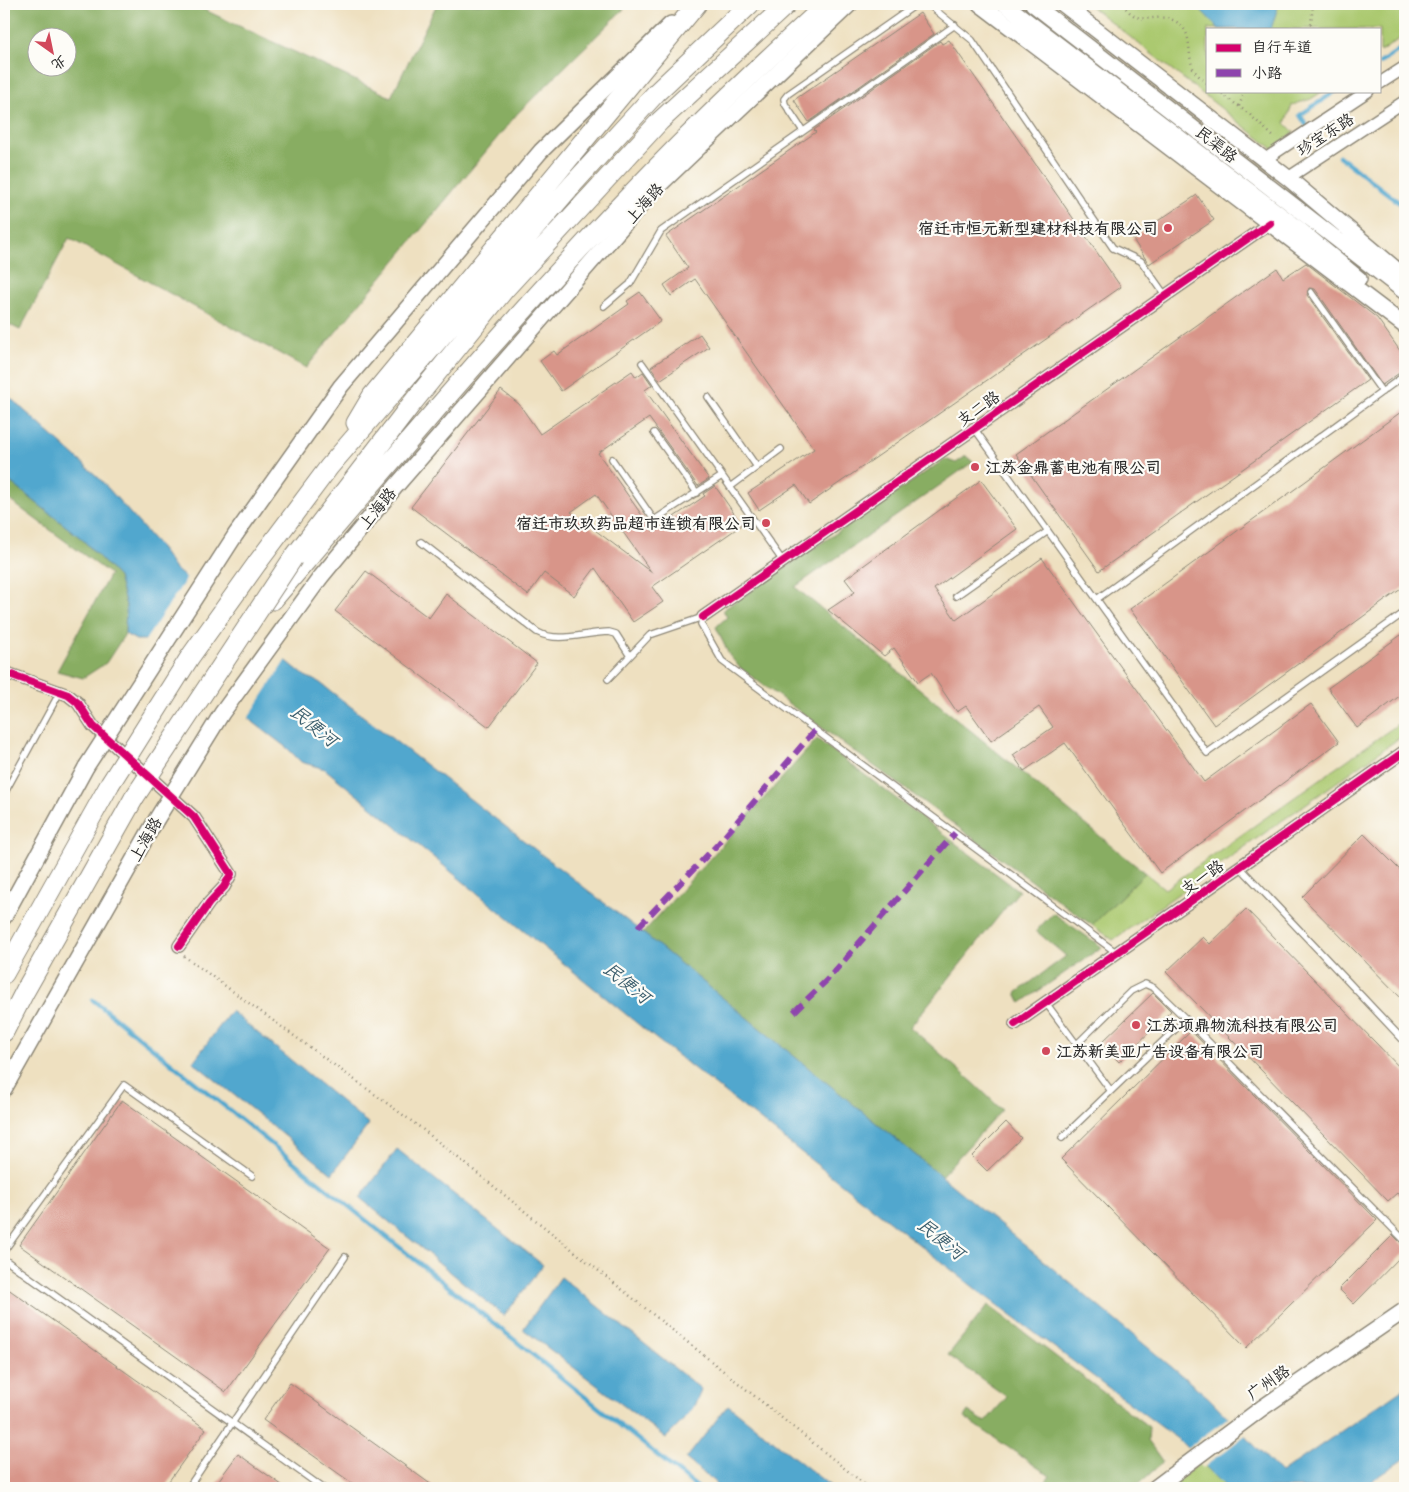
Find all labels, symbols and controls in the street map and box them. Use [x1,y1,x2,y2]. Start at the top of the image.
north arrow [28,28,78,78]
legend [1206,28,1382,92]
text: 自行车道 [1252,40,1312,58]
text: 北 [47,50,68,72]
text: 小路 [1252,66,1282,84]
street label: 珍宝东路 [1294,110,1359,162]
street label: 民渠路 [1190,123,1241,169]
street label: 上海路 [622,180,670,230]
place label: 宿迁市恒元新型建材科技有限公司 [918,220,1158,241]
marker: 宿迁市恒元新型建材科技有限公司 [1162,222,1174,234]
street label: 支二路 [954,388,1005,432]
place label: 江苏金鼎蓄电池有限公司 [985,459,1161,480]
marker: 江苏金鼎蓄电池有限公司 [969,461,981,473]
street label: 上海路 [356,484,402,535]
place label: 宿迁市玖玖药品超市连锁有限公司 [516,515,756,536]
marker: 宿迁市玖玖药品超市连锁有限公司 [760,517,772,529]
water label: 民便河 [285,702,343,755]
street label: 上海路 [126,814,168,866]
street label: 支一路 [1178,857,1229,901]
water label: 民便河 [598,959,656,1012]
place label: 江苏项鼎物流科技有限公司 [1146,1017,1338,1038]
marker: 江苏项鼎物流科技有限公司 [1130,1019,1142,1031]
place label: 江苏新美亚广告设备有限公司 [1056,1043,1264,1064]
marker: 江苏新美亚广告设备有限公司 [1040,1045,1052,1057]
water label: 民便河 [912,1215,970,1268]
street label: 广州路 [1244,1362,1295,1406]

